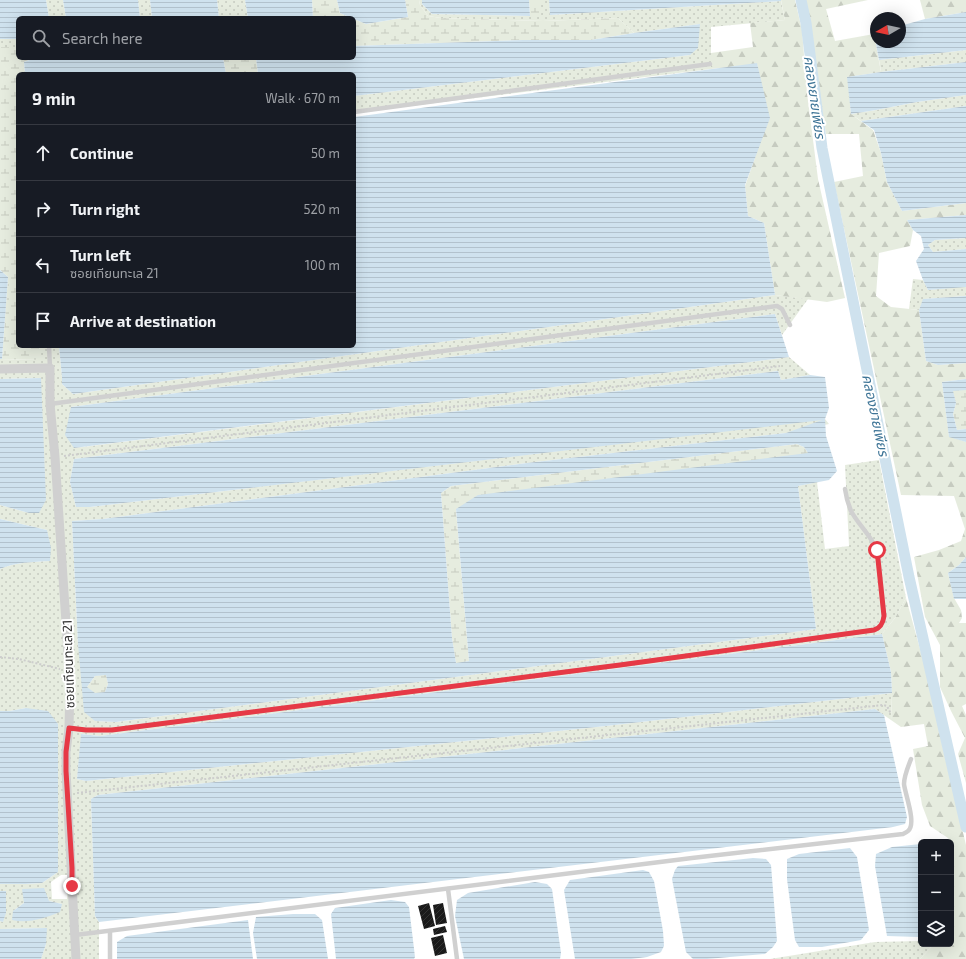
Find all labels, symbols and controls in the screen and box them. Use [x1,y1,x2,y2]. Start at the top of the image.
north arrow [870,12,906,48]
search box [16,16,356,60]
icon: search [30,27,52,49]
text: Search here [62,29,143,47]
water label: คลองยายเพียร [801,55,829,141]
text: 9 min [32,88,76,108]
text: Walk · 670 m [265,90,340,106]
icon: ahead [32,142,54,164]
text: Continue [70,144,133,162]
text: 50 m [311,145,340,161]
icon: right [32,198,54,220]
text: Turn right [70,200,140,218]
text: 520 m [304,201,340,217]
text: Turn left [70,246,131,264]
icon: left [32,254,54,276]
text: 100 m [305,257,340,273]
text: ซอยเทียนทะเล 21 [70,265,159,281]
icon: arrive [32,310,54,332]
text: Arrive at destination [70,312,216,330]
water label: คลองยายเพียร [859,373,893,459]
route start [868,541,886,559]
street label: ซอยเทียนทะเล 21 [58,619,78,709]
map controls [918,839,954,947]
button: + [918,839,954,875]
button: − [918,875,954,911]
route end [63,877,81,895]
button: layers [918,911,954,947]

